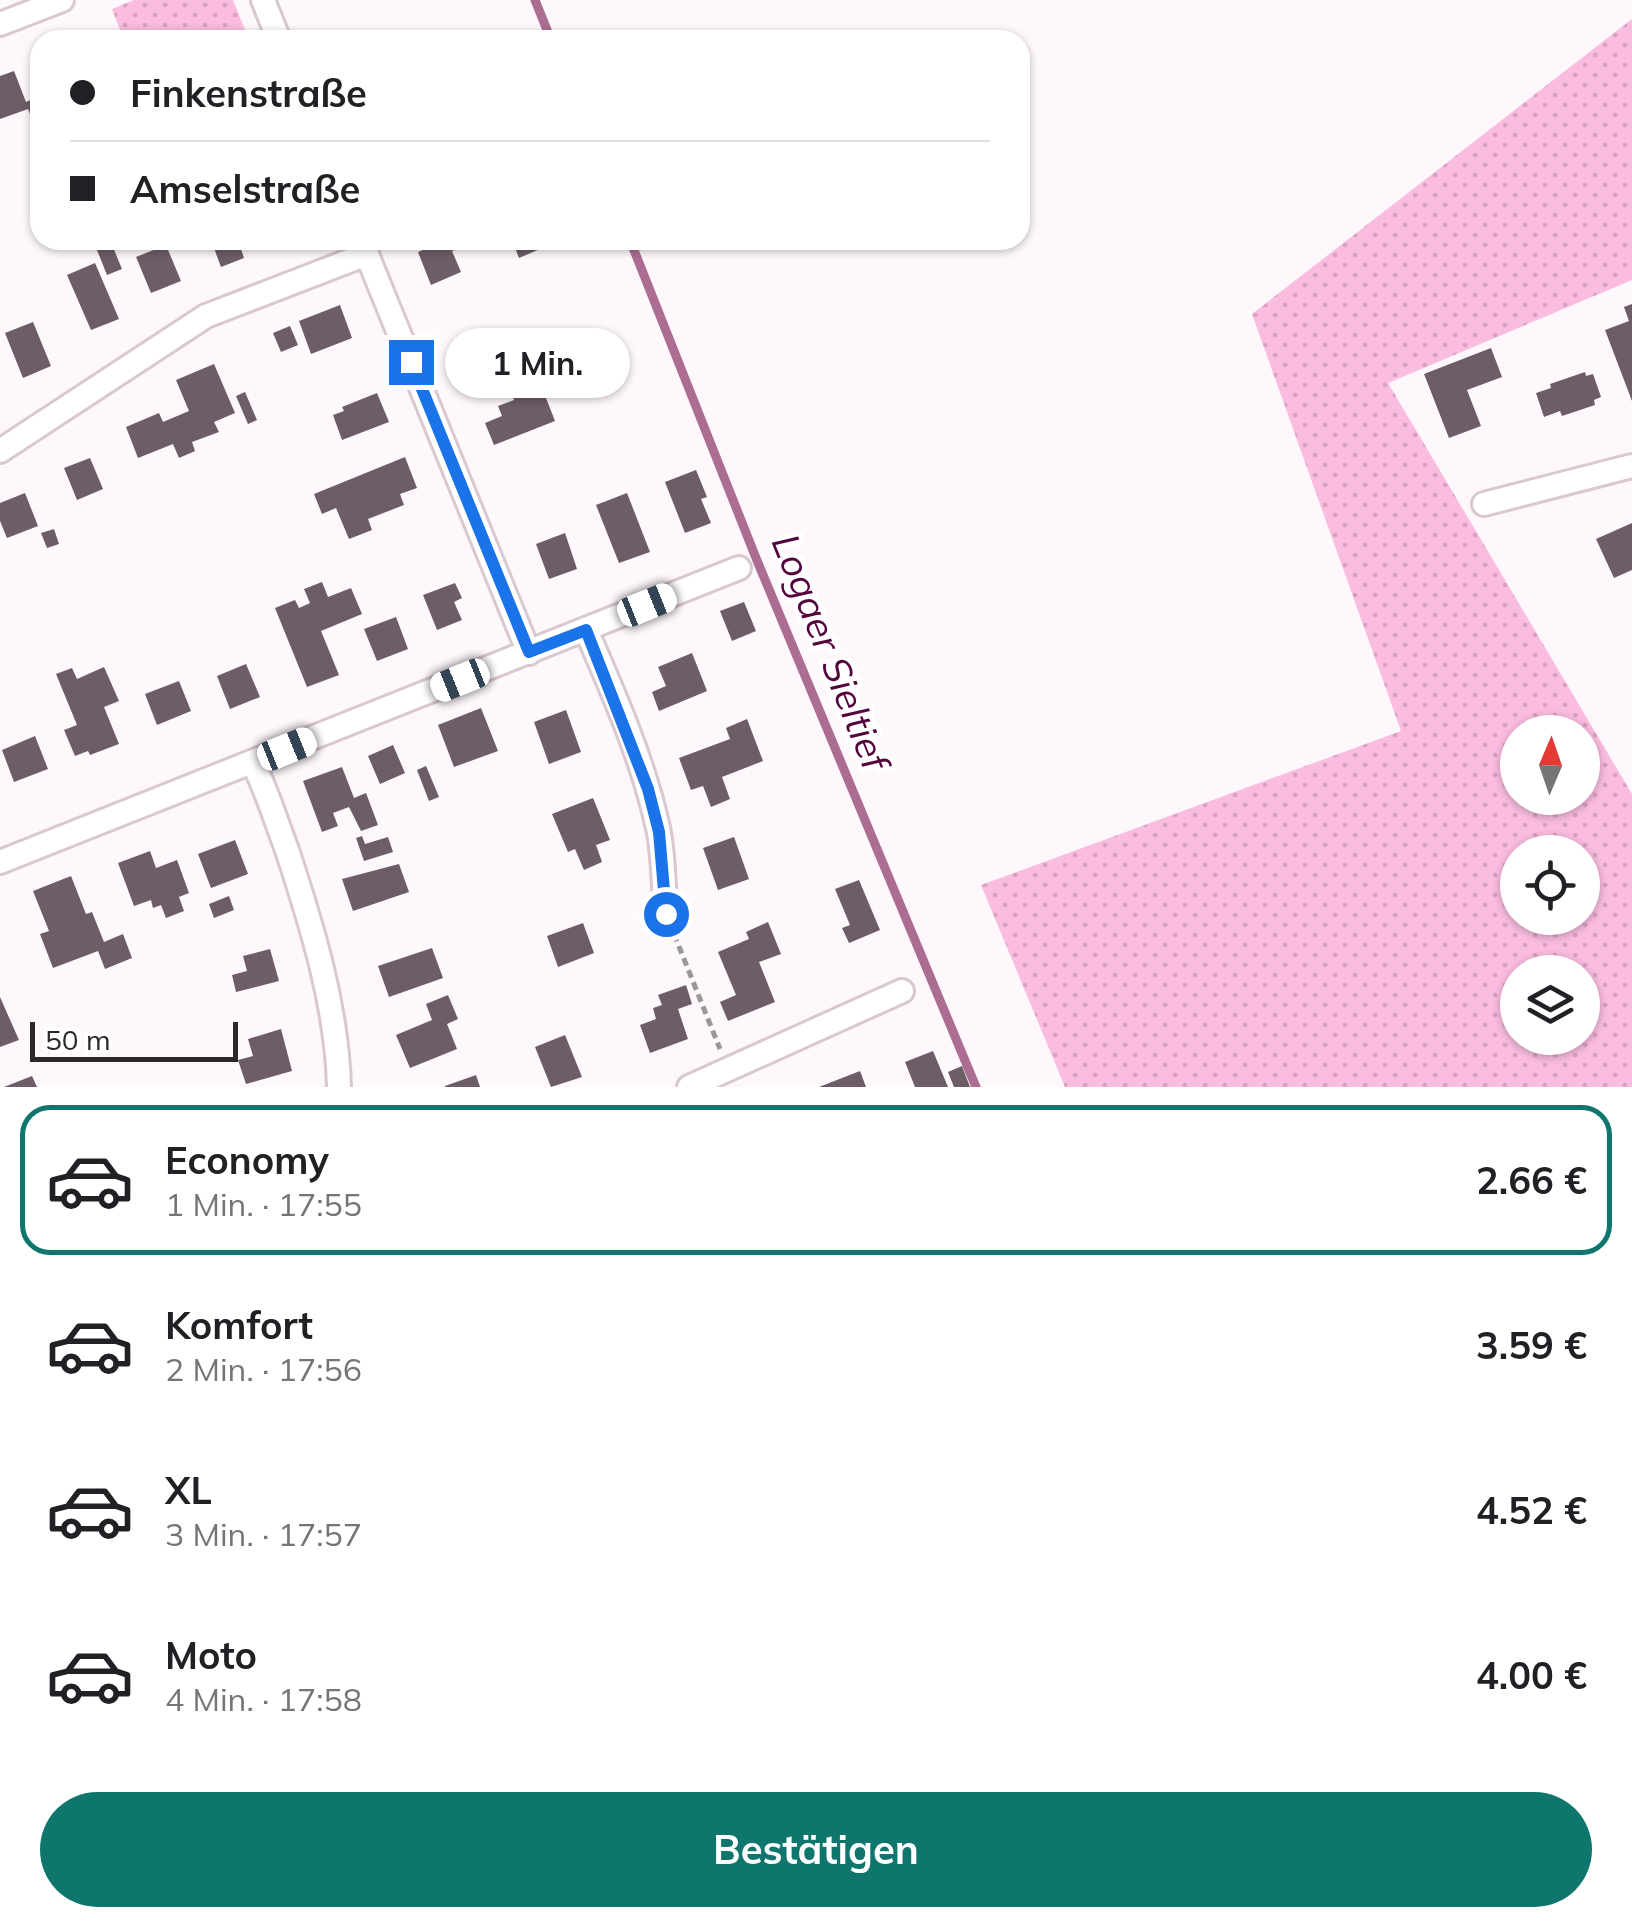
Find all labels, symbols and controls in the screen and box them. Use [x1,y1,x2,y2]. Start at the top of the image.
text: Finkenstraße [130,69,367,117]
text: Amselstraße [130,165,360,213]
callout: 1 Min. [446,327,631,397]
route end [389,340,434,385]
text: 1 Min. [492,343,583,383]
water label: Logaer Sieltief [762,527,902,781]
car [614,580,680,630]
car [427,655,493,705]
north arrow [1500,715,1600,815]
map controls [1500,715,1600,1055]
car [254,724,320,774]
button: locate [1500,835,1600,935]
route start [644,892,689,937]
button: layers [1500,955,1600,1055]
scale bar [30,1017,238,1062]
text: 50 m [45,1022,111,1057]
icon: car [45,1135,135,1225]
text: Economy [165,1136,329,1184]
text: 2.66 € [1476,1156,1587,1204]
text: 1 Min. · 17:55 [165,1184,362,1224]
icon: car [45,1300,135,1390]
text: Komfort [165,1301,313,1349]
text: 3.59 € [1476,1321,1587,1369]
text: 2 Min. · 17:56 [165,1349,362,1389]
icon: car [45,1465,135,1555]
text: XL [165,1466,212,1514]
text: 4.52 € [1476,1486,1587,1534]
text: 3 Min. · 17:57 [165,1514,362,1554]
icon: car [45,1630,135,1720]
text: Moto [165,1631,257,1679]
text: 4.00 € [1476,1651,1587,1699]
text: 4 Min. · 17:58 [165,1679,362,1719]
button: Bestätigen [40,1792,1592,1907]

